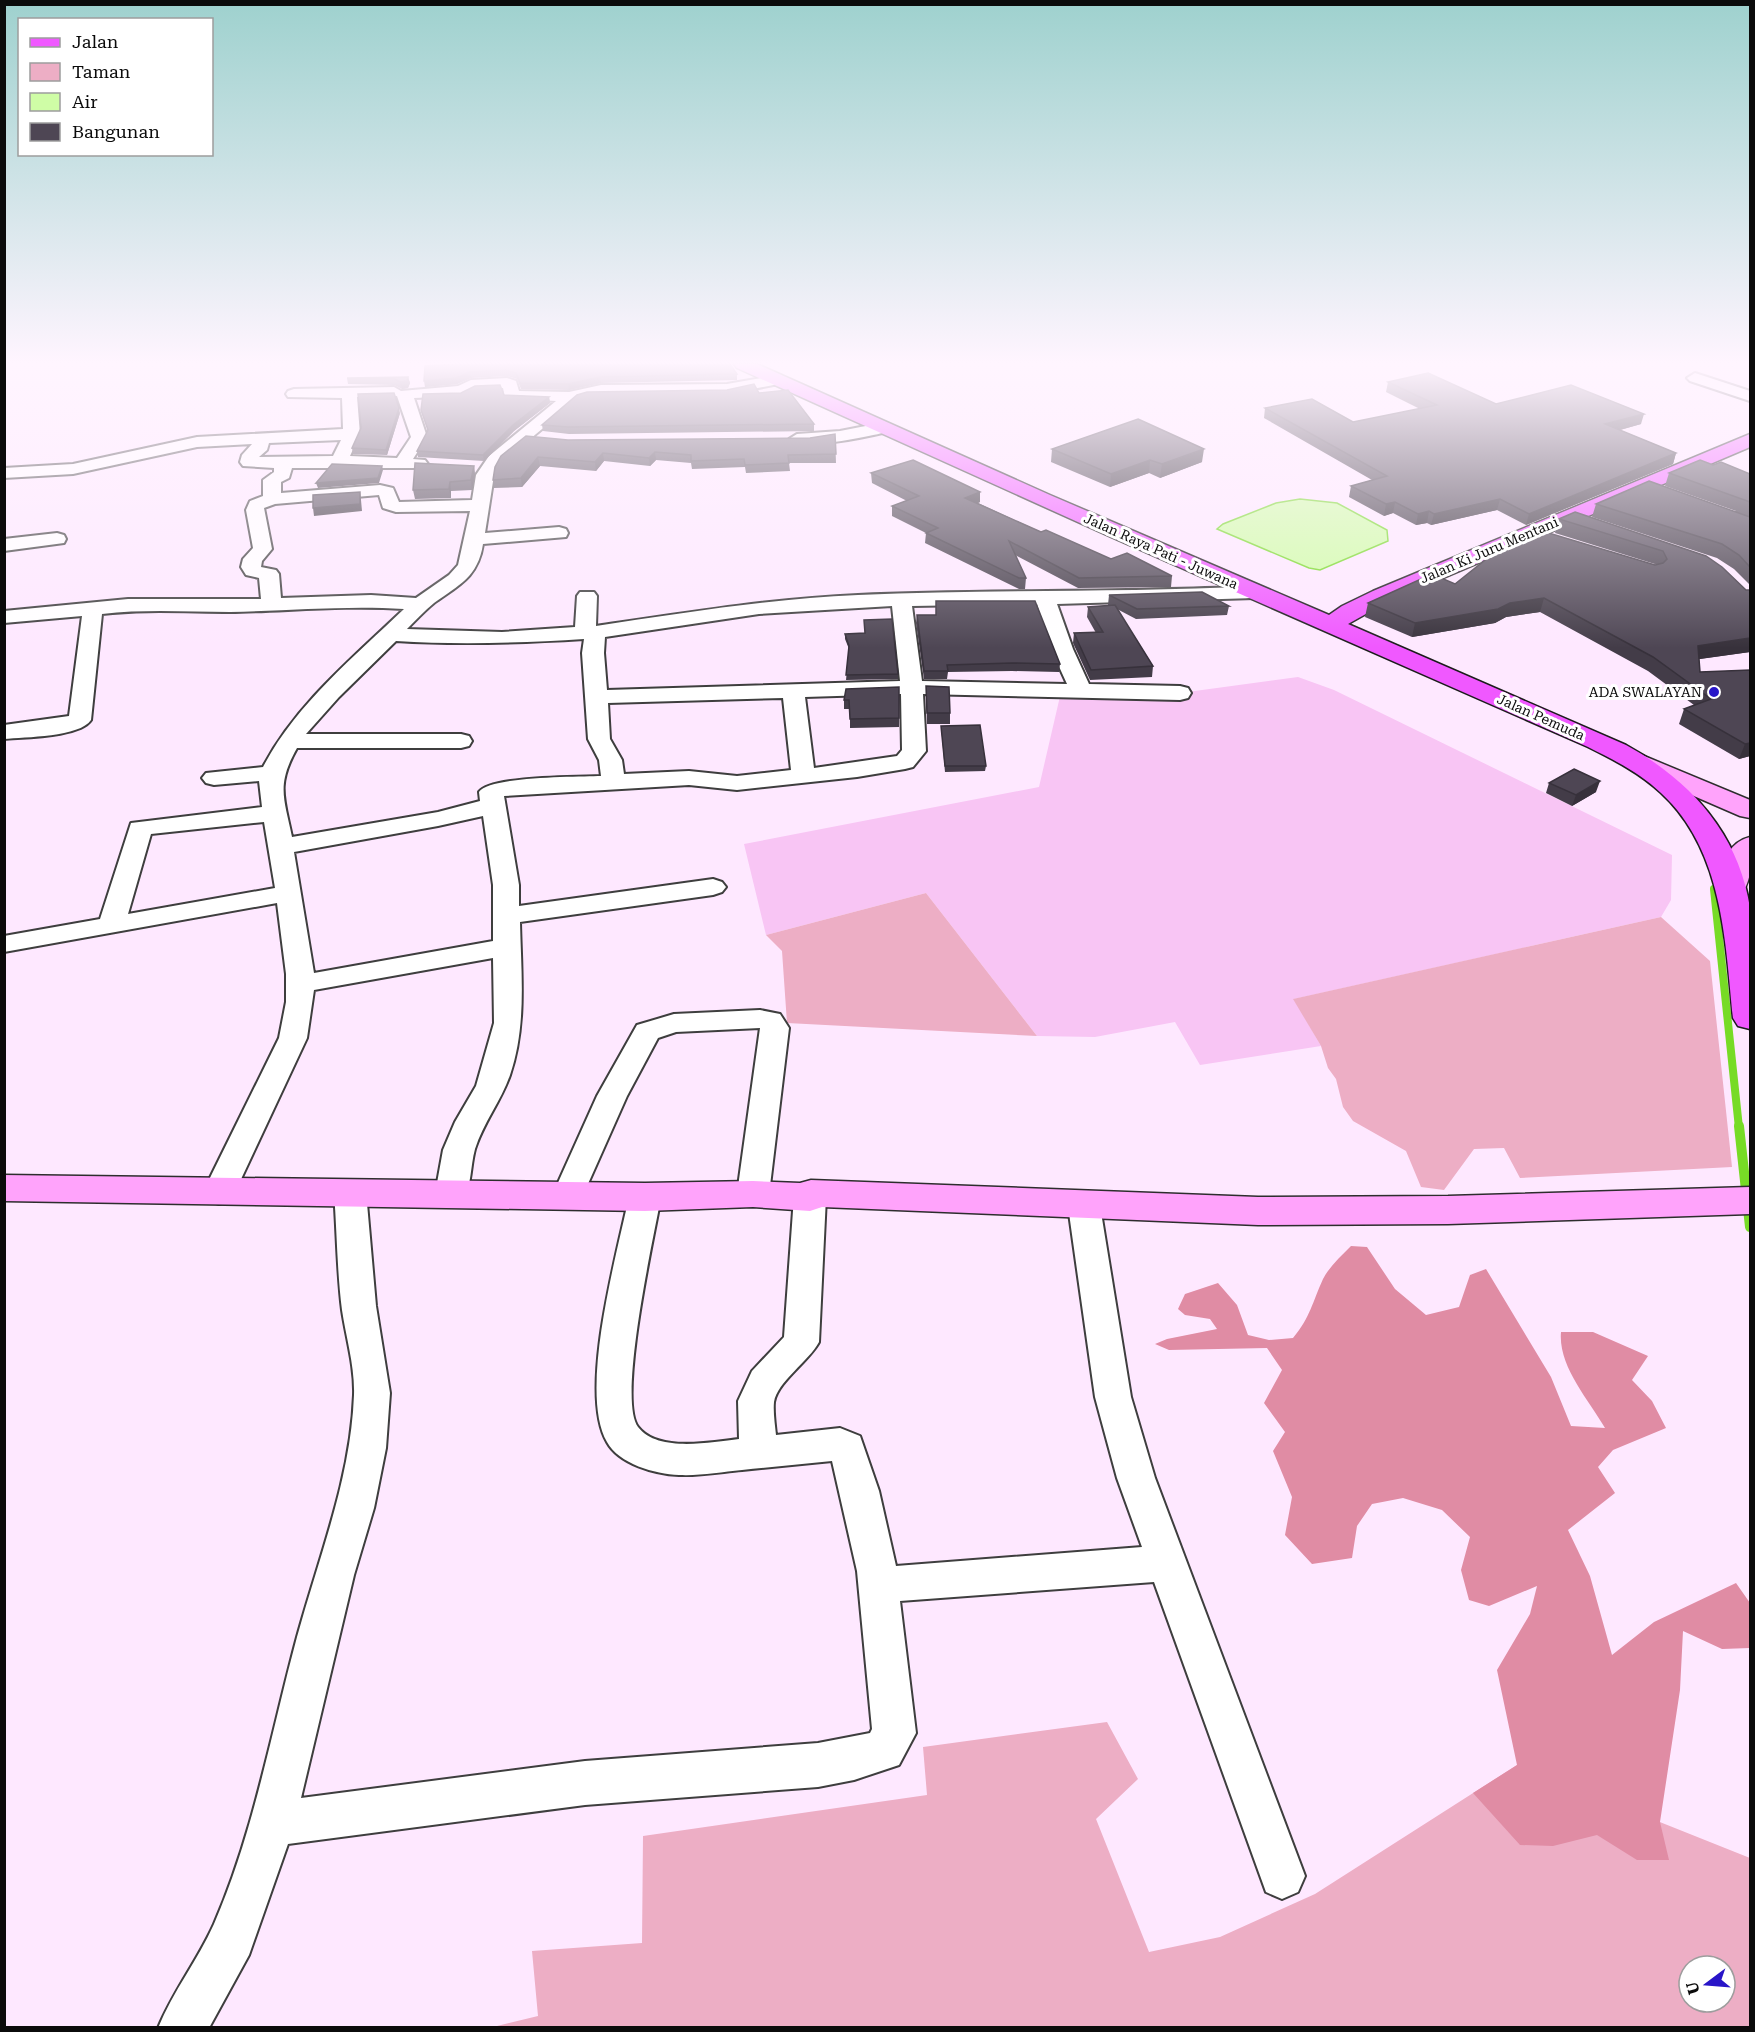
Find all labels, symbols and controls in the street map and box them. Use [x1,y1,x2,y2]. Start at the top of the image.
legend [18,18,213,156]
text: Jalan [72,31,119,52]
text: Taman [72,61,131,82]
text: Air [72,91,98,112]
text: Bangunan [72,121,160,142]
street label: Jalan Raya Pati - Juwana [1082,510,1241,592]
street label: Jalan Ki Juru Mentani [1418,513,1561,586]
place label: ADA SWALAYAN [1589,684,1702,700]
marker: ADA SWALAYAN [1707,685,1721,699]
street label: Jalan Pemuda [1495,691,1588,744]
north arrow [1677,1954,1737,2014]
text: U [1682,1979,1704,1997]

